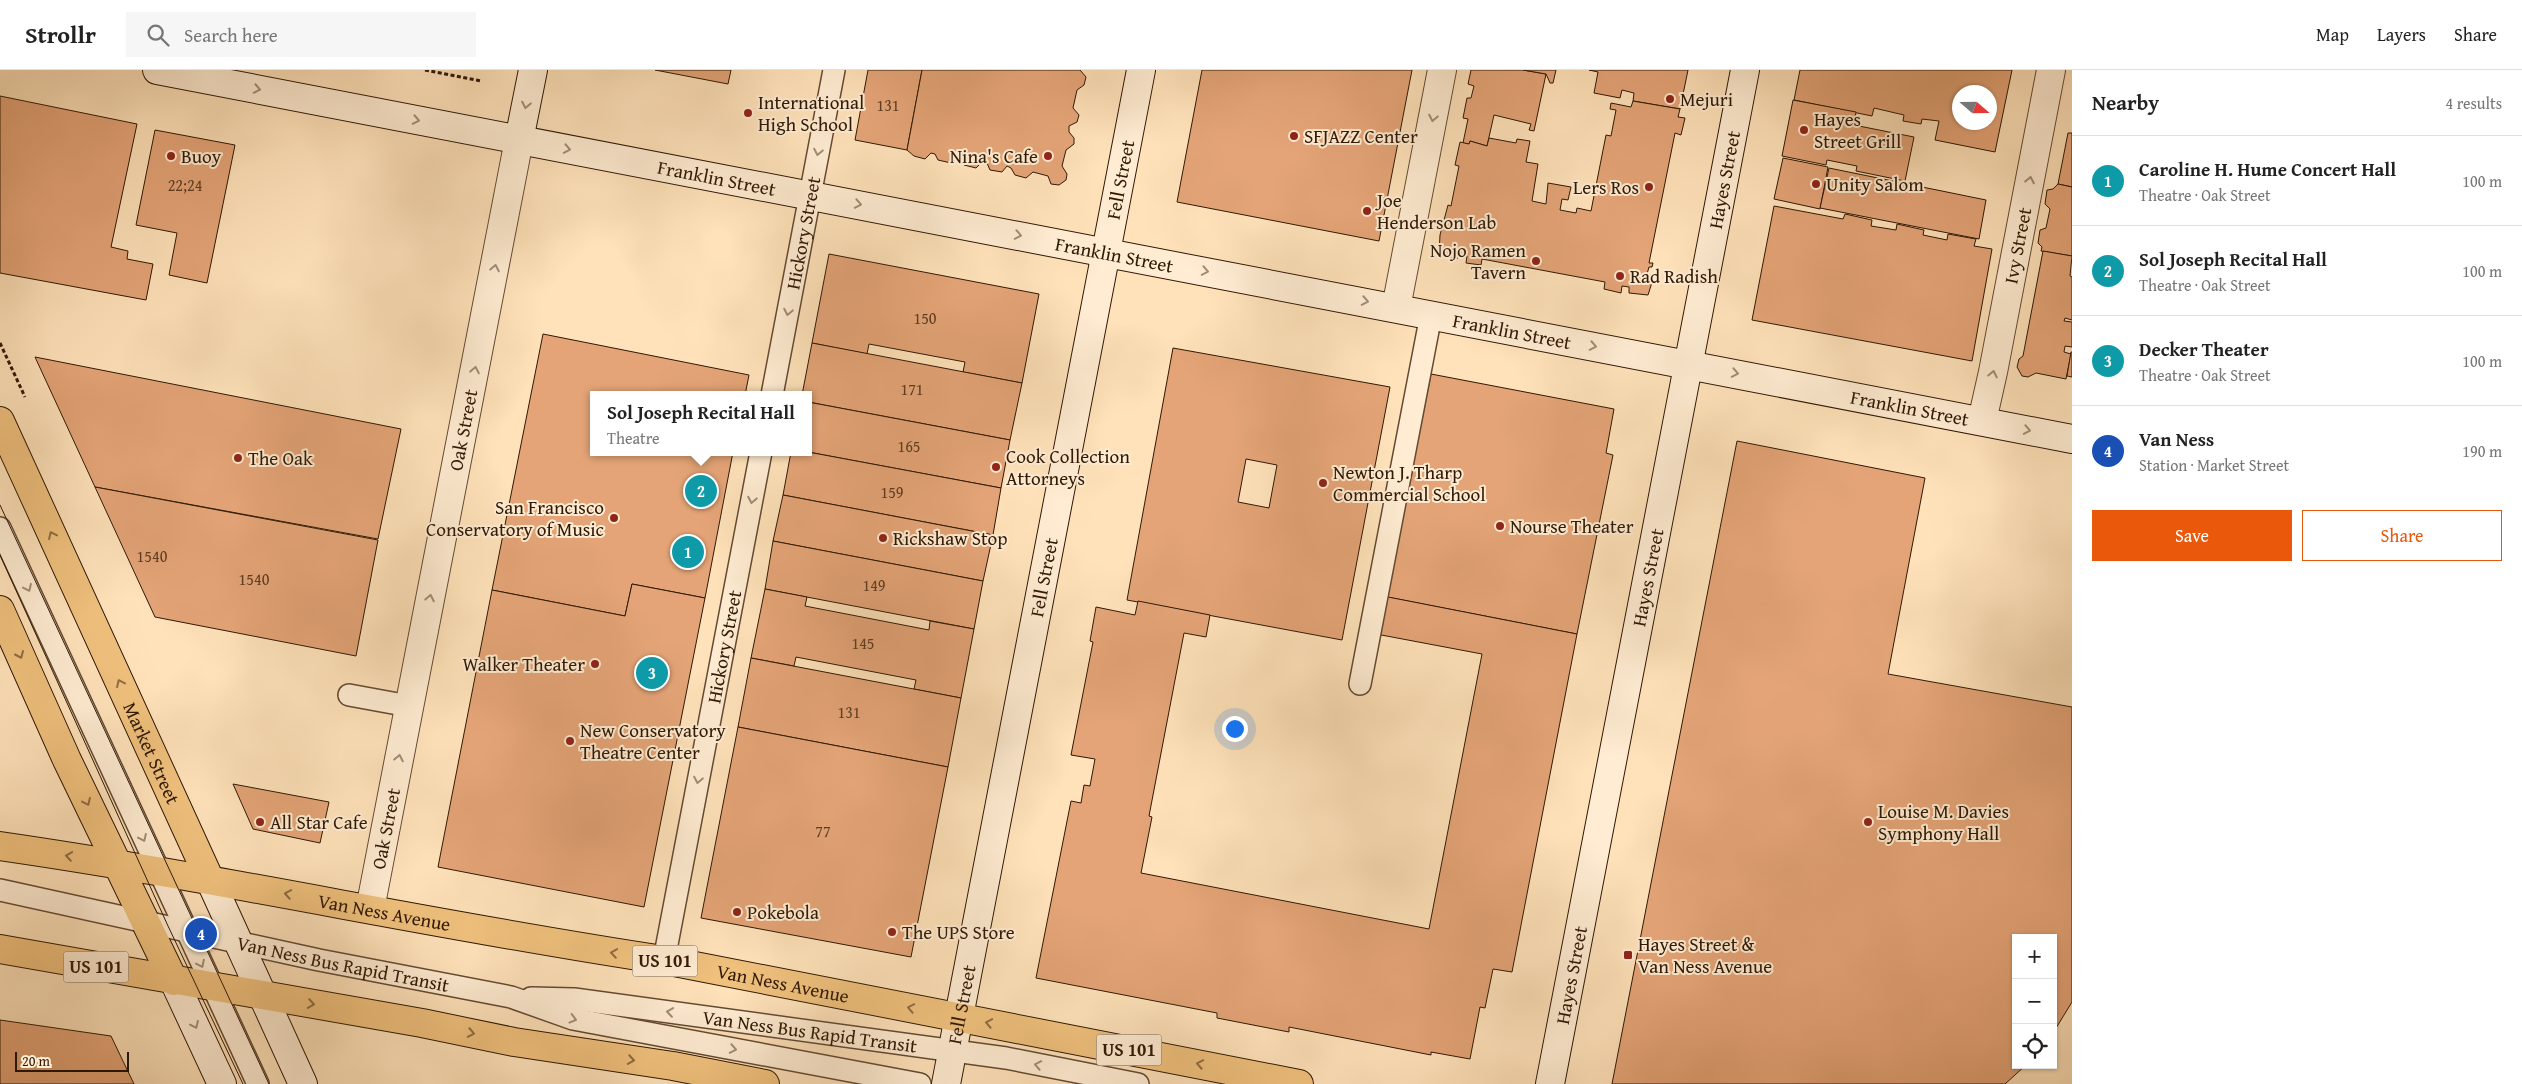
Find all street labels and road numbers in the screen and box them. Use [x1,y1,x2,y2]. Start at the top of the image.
street label: Hayes Street [1701,128,1747,231]
street label: Fell Street [1099,137,1141,222]
street label: Franklin Street [655,153,778,203]
street label: Hickory Street [778,174,827,292]
street label: Ivy Street [1996,205,2038,286]
street label: Franklin Street [1053,229,1176,280]
street label: Franklin Street [1451,306,1574,356]
street label: Franklin Street [1848,383,1972,433]
street label: Oak Street [441,386,484,473]
street label: Hayes Street [1624,526,1671,629]
street label: Fell Street [1022,535,1065,619]
street label: Hickory Street [699,587,748,706]
street label: Market Street [116,697,188,809]
street label: Oak Street [364,785,407,872]
street label: Van Ness Avenue [316,886,453,938]
street label: Hayes Street [1548,923,1594,1026]
street label: Van Ness Bus Rapid Transit [234,928,452,999]
road number: US 101 [632,946,698,976]
road number: US 101 [64,952,128,982]
street label: Van Ness Avenue [714,957,852,1010]
street label: Fell Street [940,962,983,1047]
street label: Van Ness Bus Rapid Transit [701,1003,919,1060]
road number: US 101 [1096,1034,1162,1066]

